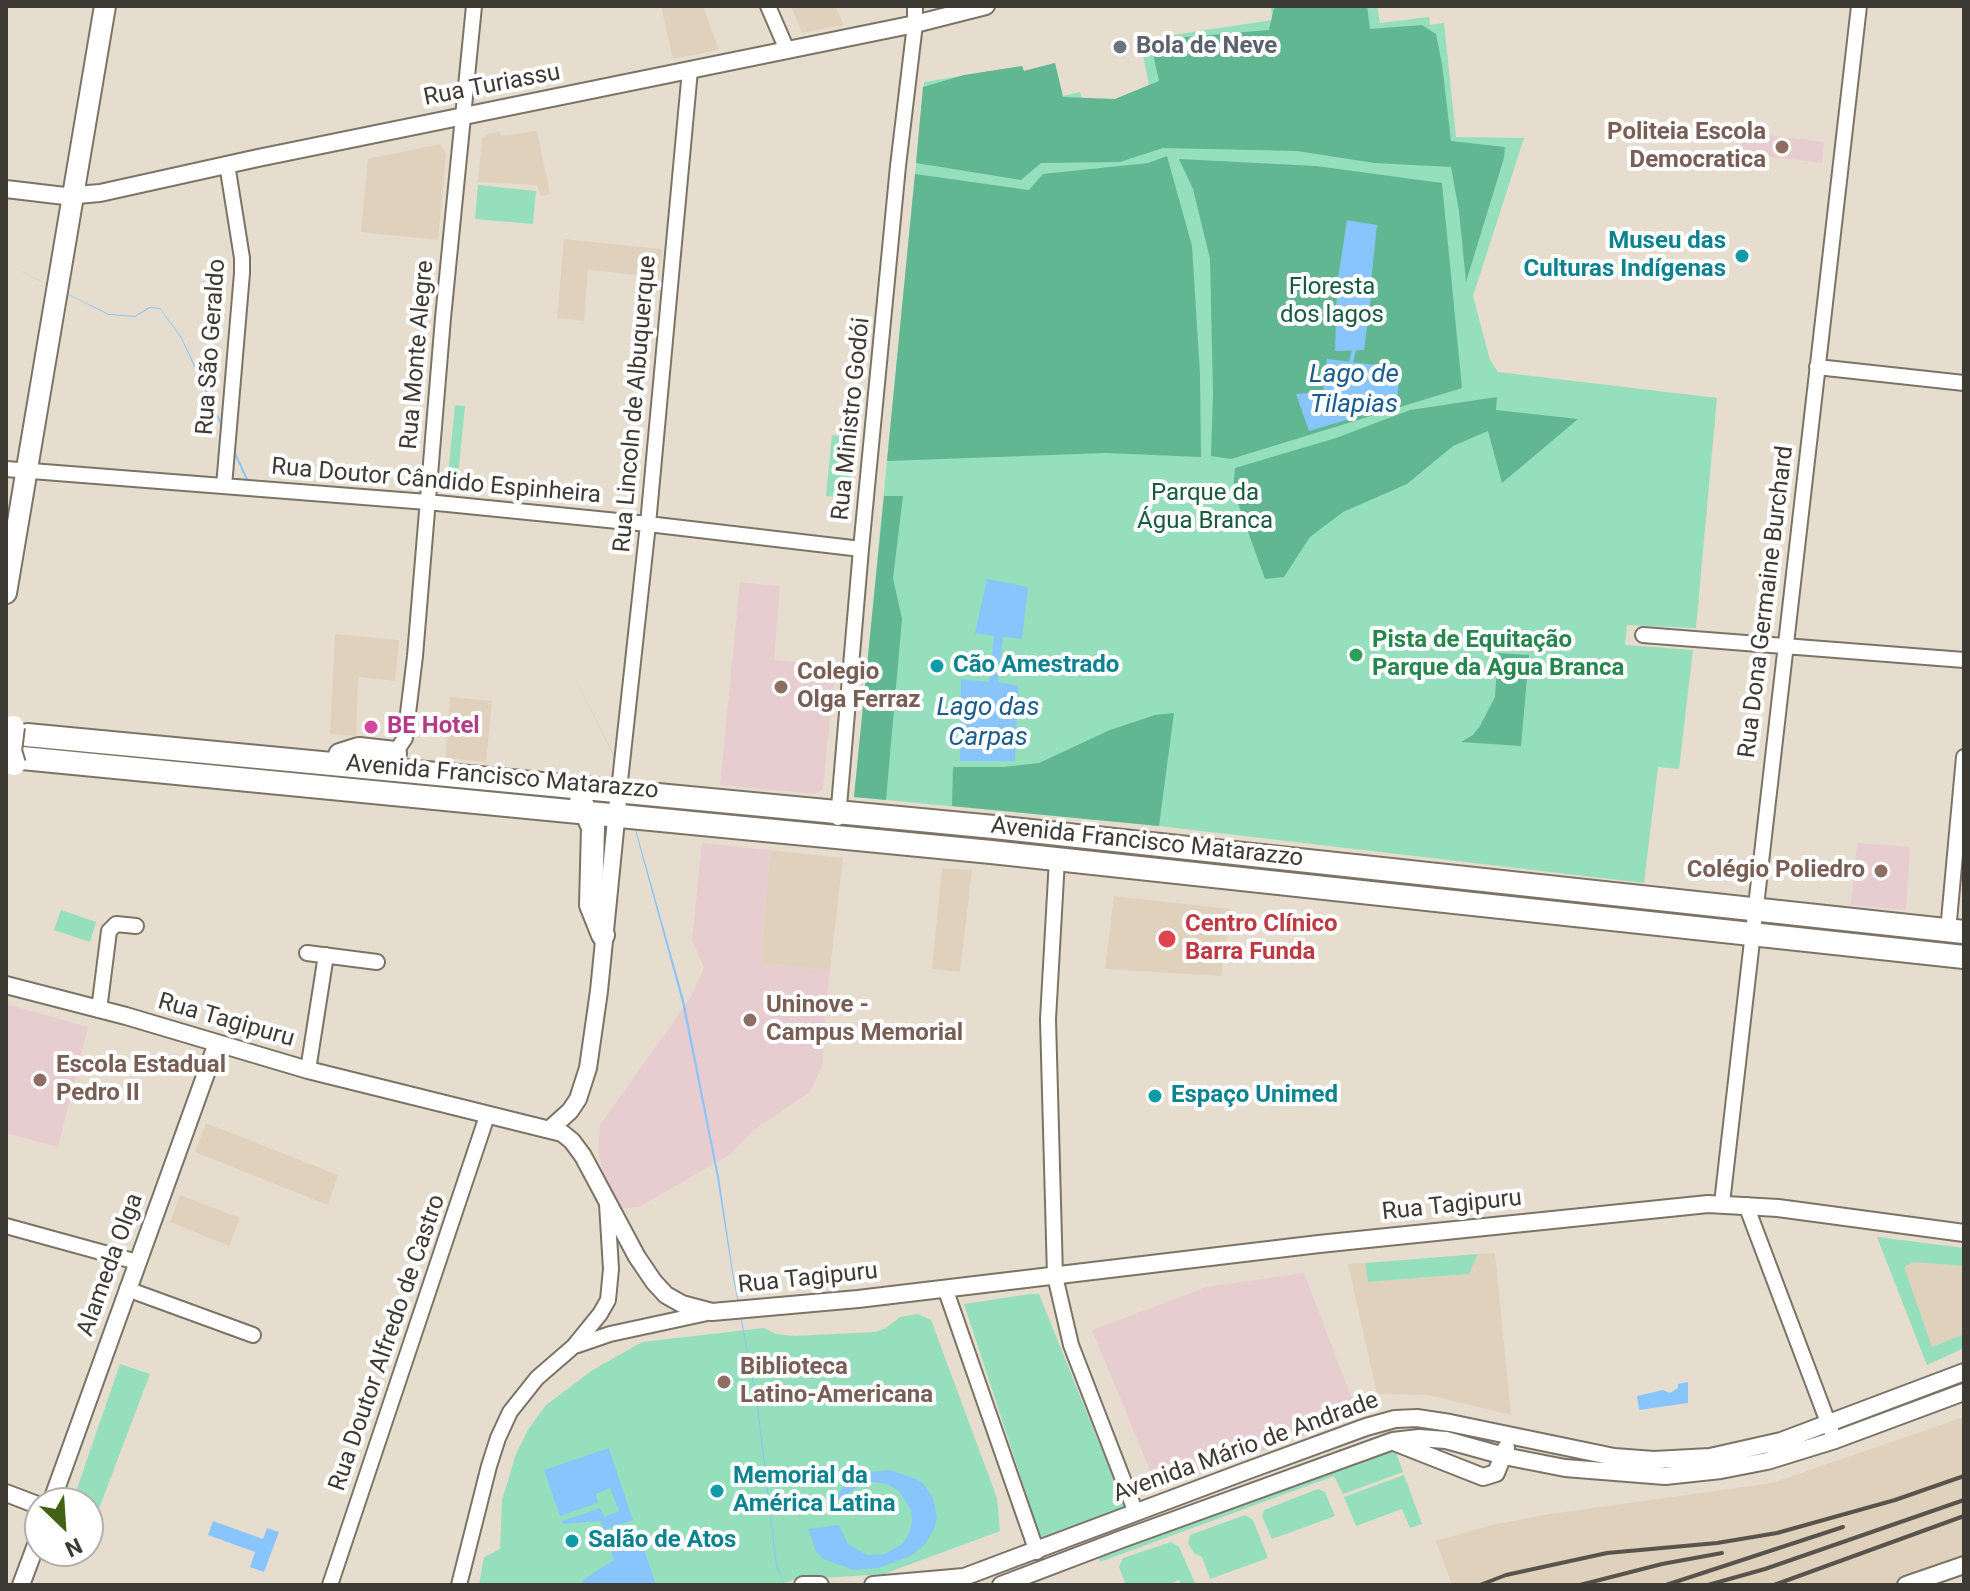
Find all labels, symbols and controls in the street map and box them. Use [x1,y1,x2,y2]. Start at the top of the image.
place label: Bola de Neve [1136,33,1277,61]
marker: Bola de Neve [1111,38,1129,56]
street label: Rua Turiassu [421,59,563,113]
place label: Politeia Escola Democratica [1607,119,1766,175]
marker: Politeia Escola Democratica [1773,138,1791,156]
place label: Museu das Culturas Indígenas [1524,228,1726,284]
marker: Museu das Culturas Indígenas [1733,247,1751,265]
street label: Rua Lincoln de Albuquerque [609,254,663,554]
street label: Rua São Geraldo [191,258,233,436]
street label: Rua Monte Alegre [395,259,441,451]
park label: Floresta dos lagos [1280,274,1384,330]
street label: Rua Ministro Godói [827,316,877,522]
water label: Lago de Tilapias [1309,359,1399,420]
street label: Rua Dona Germaine Burchard [1734,444,1800,760]
street label: Rua Doutor Cândido Espinheira [270,453,602,511]
park label: Parque da Água Branca [1137,480,1273,536]
place label: Pista de Equitação Parque da Agua Branca [1372,627,1624,683]
marker: Pista de Equitação Parque da Agua Branca [1347,646,1365,664]
place label: Cão Amestrado [953,652,1119,680]
marker: Cão Amestrado [928,657,946,675]
place label: Colegio Olga Ferraz [797,659,921,715]
marker: Colegio Olga Ferraz [772,678,790,696]
water label: Lago das Carpas [936,692,1040,754]
place label: BE Hotel [387,713,480,741]
marker: BE Hotel [362,718,380,736]
street label: Avenida Francisco Matarazzo [344,750,660,806]
street label: Avenida Francisco Matarazzo [989,812,1305,874]
place label: Colégio Poliedro [1687,857,1865,885]
marker: Colégio Poliedro [1872,862,1890,880]
place label: Centro Clínico Barra Funda [1185,911,1338,967]
marker: Centro Clínico Barra Funda [1156,928,1178,950]
street label: Rua Tagipuru [155,988,297,1054]
place label: Uninove - Campus Memorial [766,992,963,1048]
marker: Uninove - Campus Memorial [741,1011,759,1029]
place label: Escola Estadual Pedro II [56,1052,226,1108]
marker: Escola Estadual Pedro II [31,1071,49,1089]
place label: Espaço Unimed [1171,1082,1338,1110]
marker: Espaço Unimed [1146,1087,1164,1105]
street label: Rua Tagipuru [1381,1184,1523,1228]
street label: Alameda Olga [72,1190,150,1340]
street label: Rua Doutor Alfredo de Castro [324,1191,452,1495]
street label: Rua Tagipuru [737,1257,879,1301]
place label: Biblioteca Latino-Americana [740,1354,933,1410]
marker: Biblioteca Latino-Americana [715,1373,733,1391]
street label: Avenida Mário de Andrade [1109,1387,1383,1509]
place label: Memorial da América Latina [733,1463,896,1519]
marker: Memorial da América Latina [708,1482,726,1500]
north arrow [24,1487,104,1567]
place label: Salão de Atos [588,1527,736,1555]
marker: Salão de Atos [563,1532,581,1550]
text: N [61,1533,86,1562]

